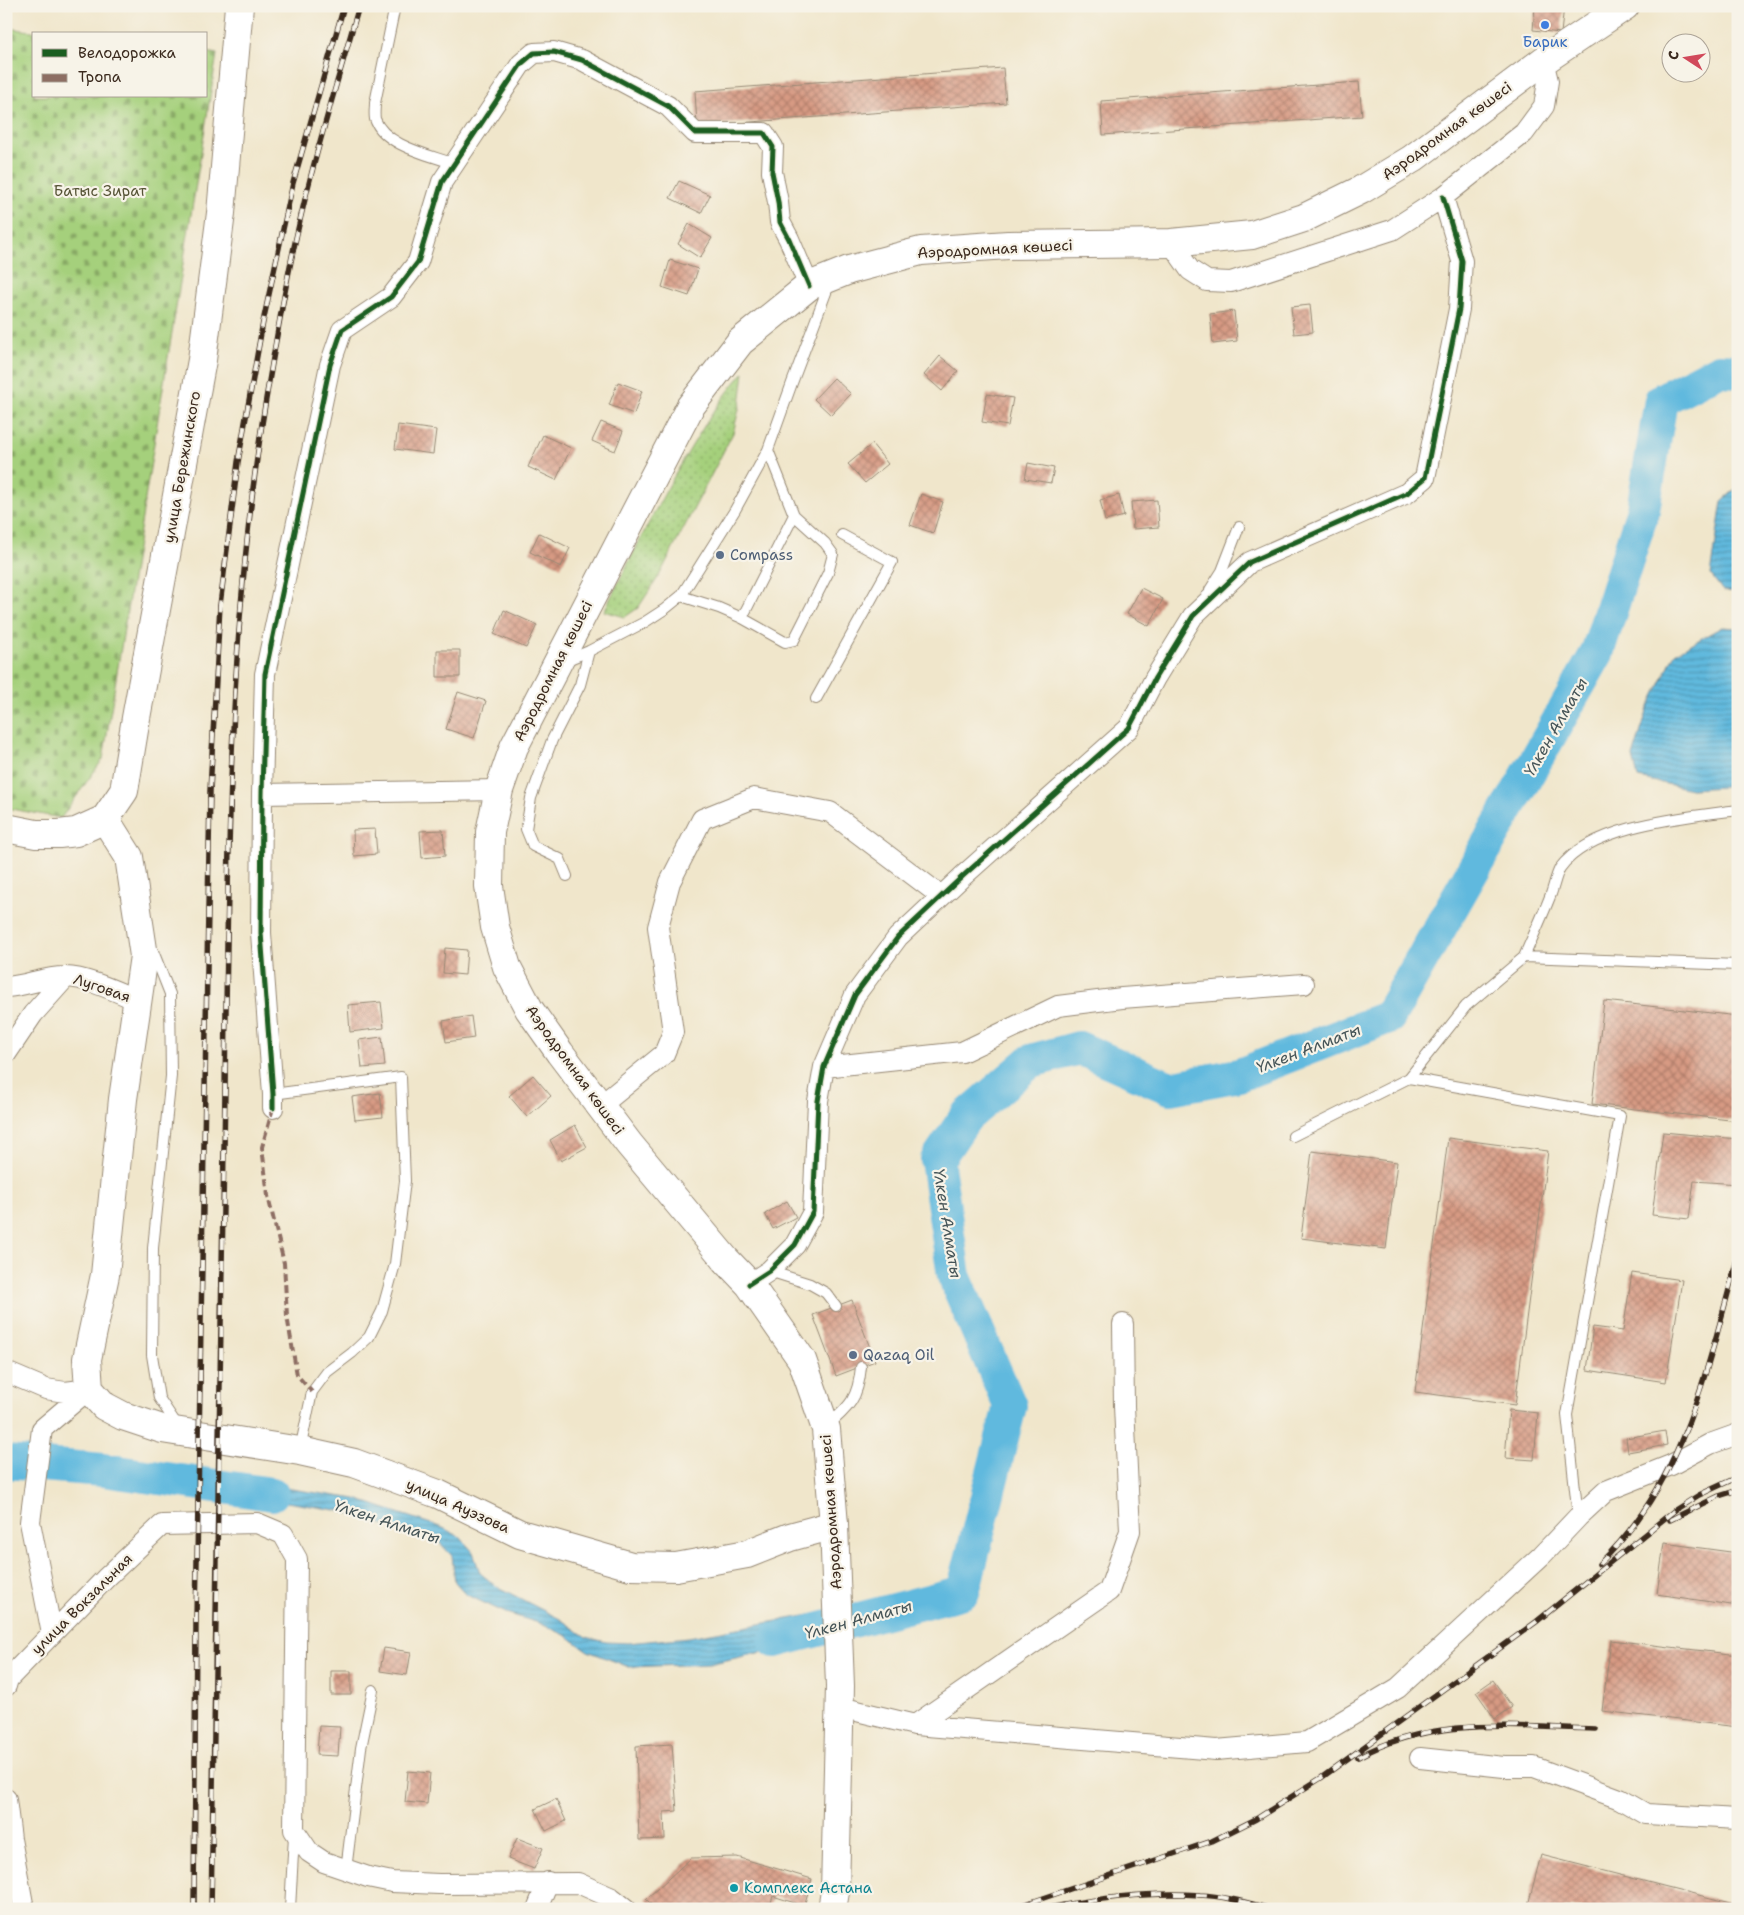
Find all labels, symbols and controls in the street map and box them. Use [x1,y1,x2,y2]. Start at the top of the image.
marker: Барик [1539,19,1551,31]
legend [32,32,208,98]
place label: Барик [1522,32,1568,52]
north arrow [1662,32,1712,82]
text: Велодорожка [78,43,177,63]
text: С [1664,49,1683,61]
text: Тропа [78,67,122,87]
street label: Аэродромная көшесі [1378,77,1516,185]
park label: Батыс Зират [54,181,147,201]
street label: Аэродромная көшесі [917,235,1073,263]
street label: улица Бережинского [159,389,205,545]
place label: Compass [730,545,793,565]
marker: Compass [714,549,726,561]
street label: Аэродромная көшесі [509,597,597,745]
water label: Үлкен Алматы [1519,674,1592,780]
street label: Луговая [71,969,133,1007]
street label: Аэродромная көшесі [521,1001,629,1139]
water label: Үлкен Алматы [1253,1019,1364,1078]
water label: Үлкен Алматы [928,1167,967,1280]
place label: Qazaq Oil [863,1345,935,1365]
marker: Qazaq Oil [847,1349,859,1361]
street label: Аэродромная көшесі [816,1434,846,1590]
street label: улица Ауэзова [403,1474,514,1538]
water label: Үлкен Алматы [331,1494,443,1549]
street label: улица Вокзальная [27,1549,137,1659]
water label: Үлкен Алматы [802,1595,915,1644]
place label: Комплекс Астана [744,1878,873,1898]
marker: Комплекс Астана [728,1882,740,1894]

